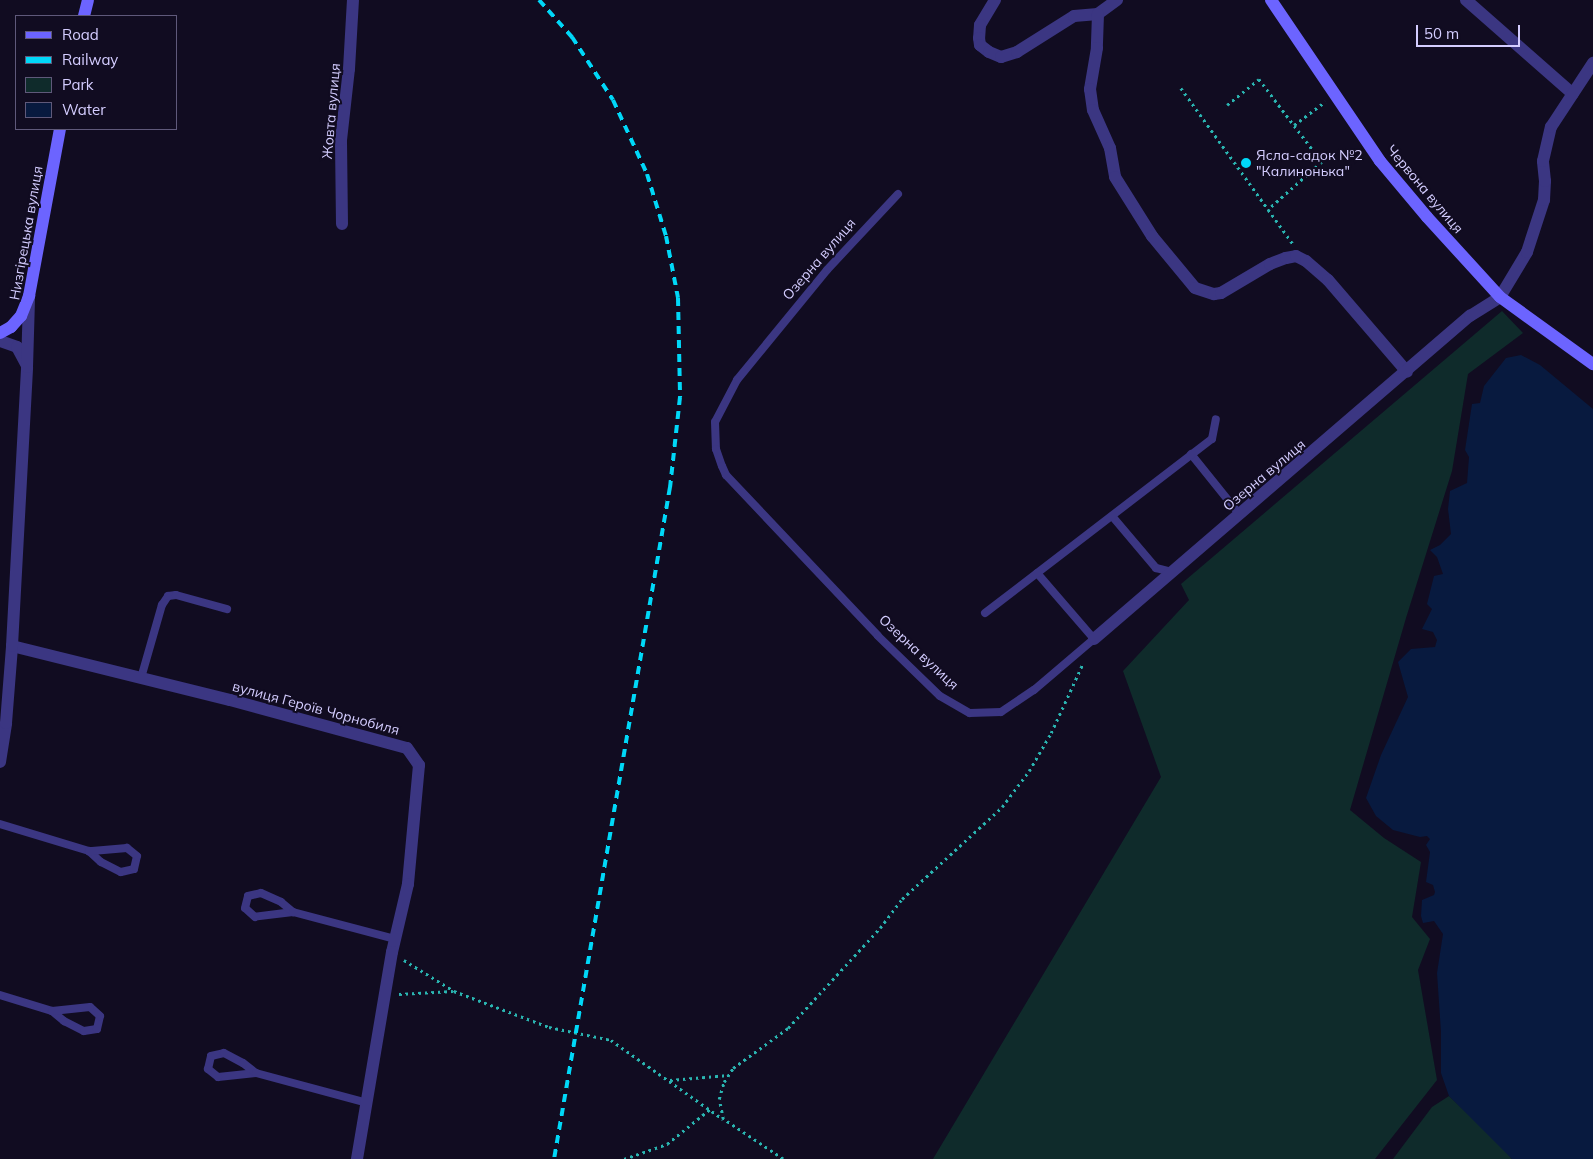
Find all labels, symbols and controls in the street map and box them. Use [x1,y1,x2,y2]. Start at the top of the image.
legend [15,15,178,130]
scale bar [1418,15,1522,47]
text: 50 m [1424,24,1459,43]
text: Road [62,25,99,44]
text: Railway [62,50,118,69]
street label: Жовта вулиця [318,62,344,160]
text: Park [62,75,94,94]
text: Water [62,100,106,119]
street label: Червона вулиця [1383,141,1467,237]
place label: Ясла-садок №2 "Калинонька" [1256,147,1363,180]
marker: Ясла-садок №2 "Калинонька" [1240,157,1252,169]
street label: Низгірецька вулиця [6,165,46,301]
street label: Озерна вулиця [779,215,859,303]
street label: Озерна вулиця [1219,436,1309,514]
street label: Озерна вулиця [876,611,962,693]
street label: вулиця Героїв Чорнобиля [231,678,401,738]

